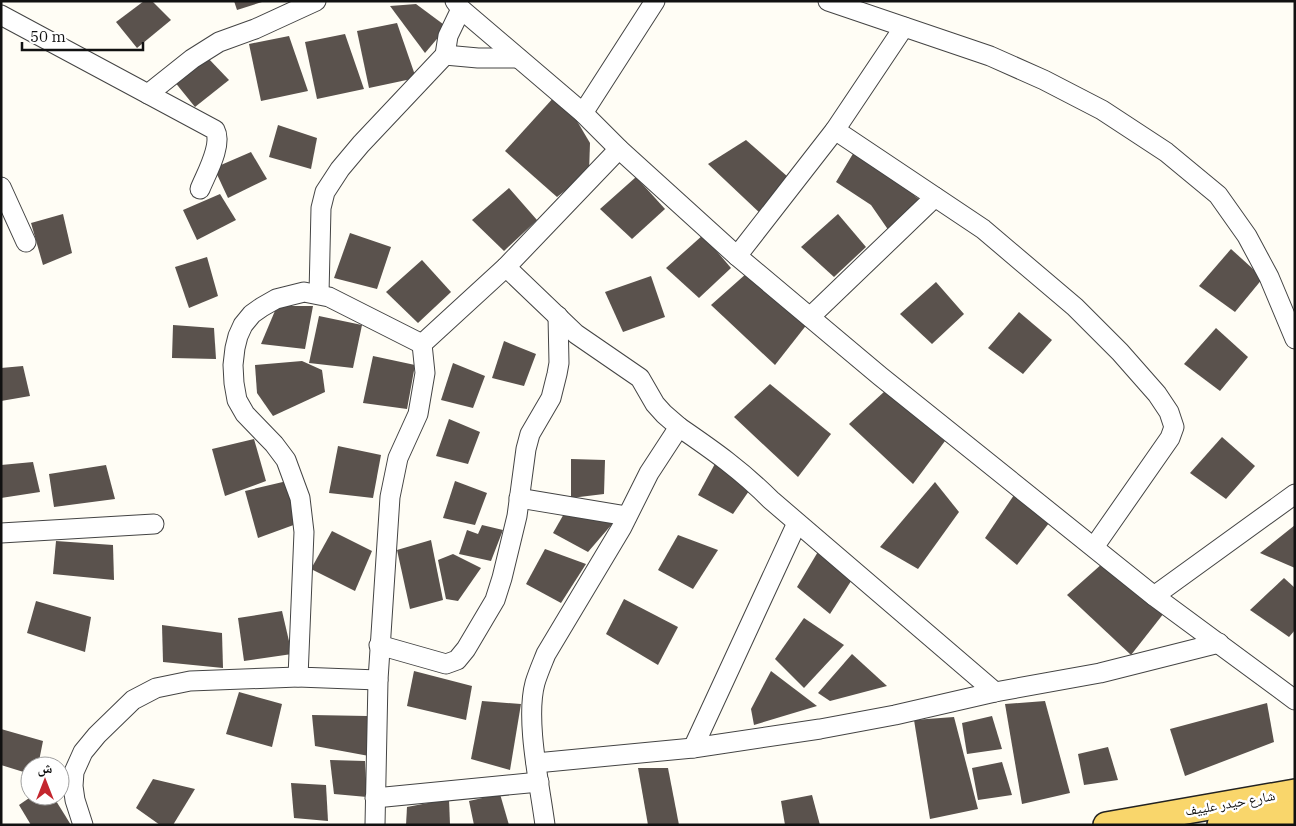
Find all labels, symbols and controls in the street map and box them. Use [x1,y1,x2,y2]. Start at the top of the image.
scale bar [22,20,144,52]
text: 50 m [30,27,66,46]
north arrow [20,756,70,806]
text: ش [38,759,53,777]
street label: شارع حيدر علييف [1184,786,1277,821]

